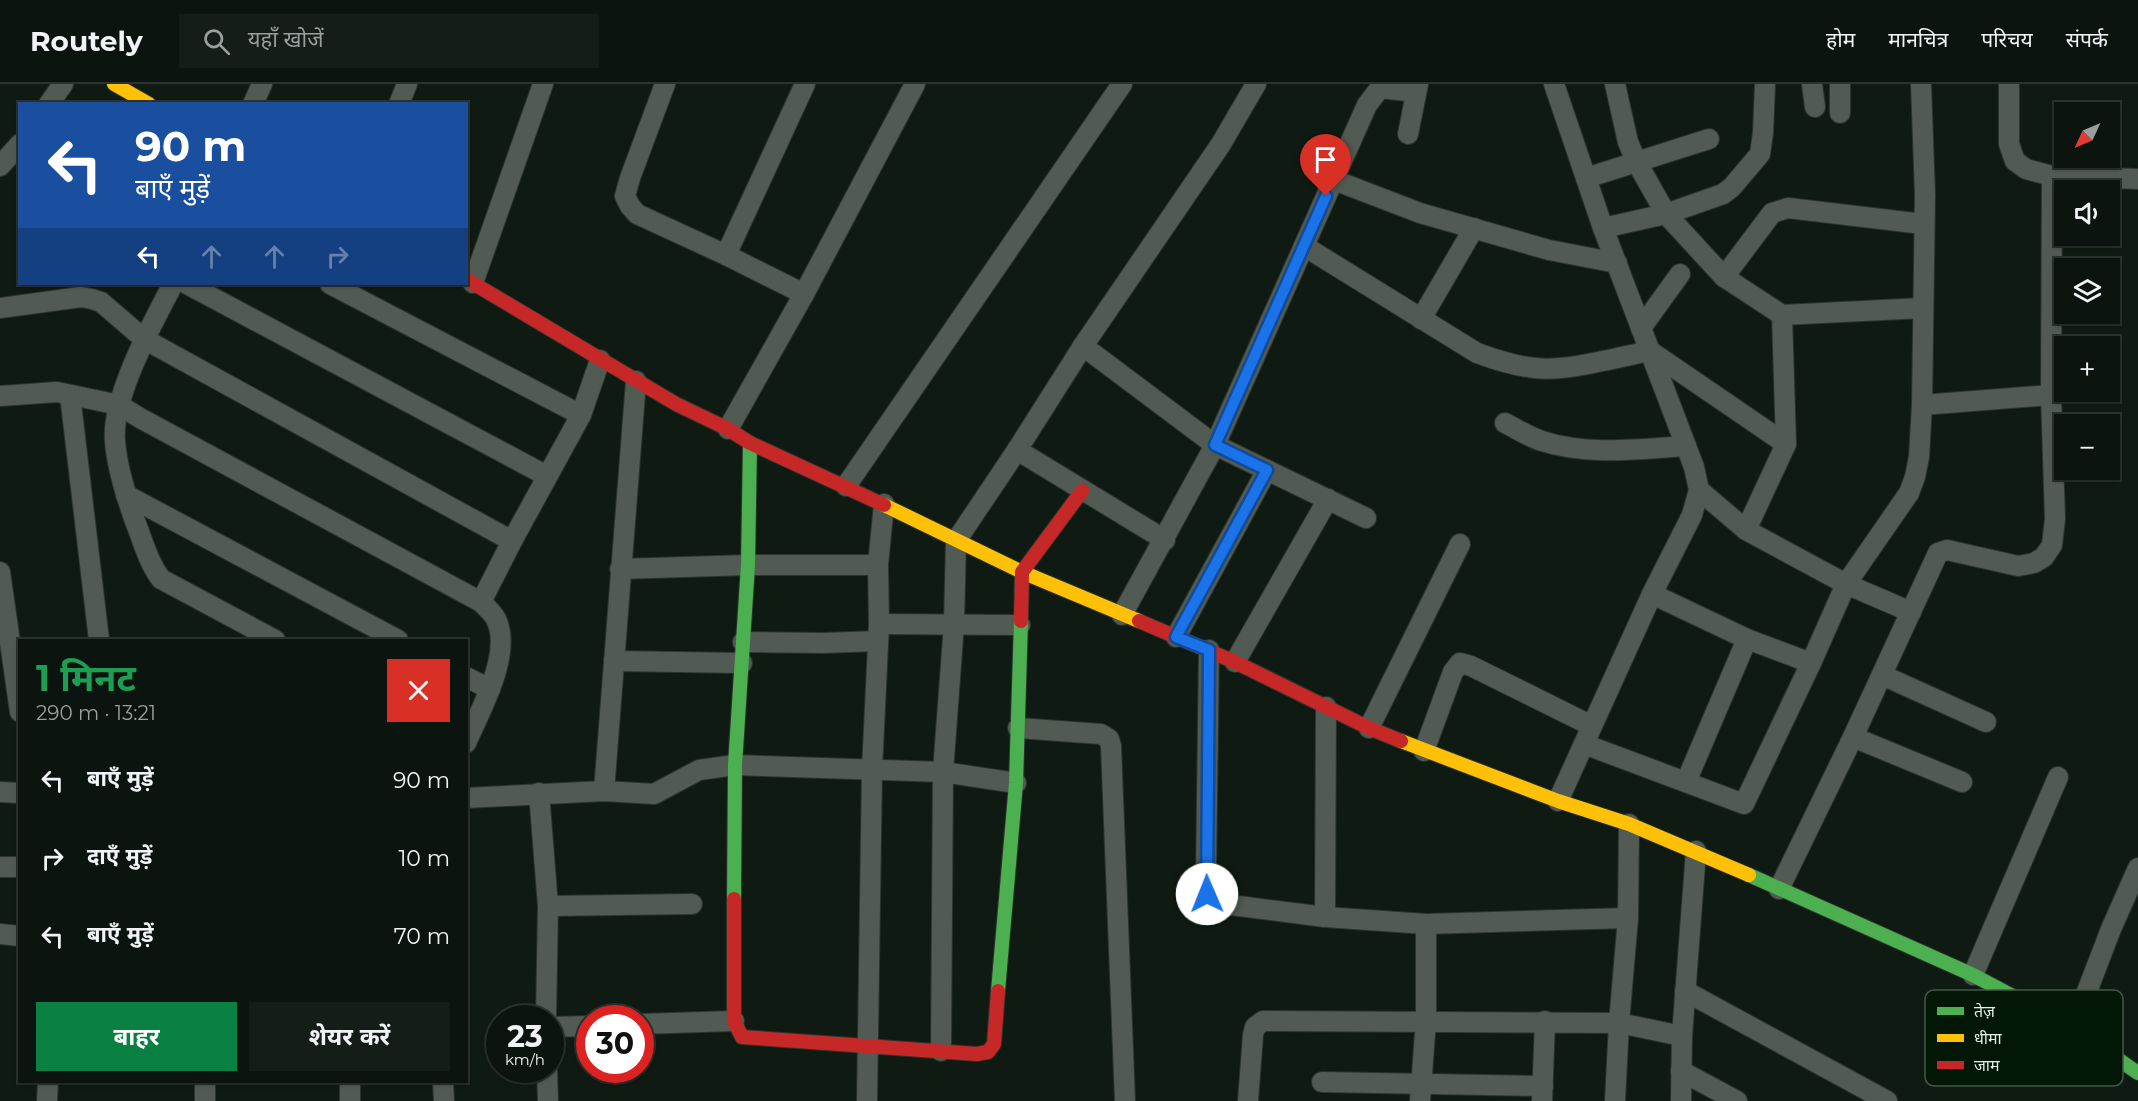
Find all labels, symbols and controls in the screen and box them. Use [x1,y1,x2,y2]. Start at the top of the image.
search box [179,14,599,68]
text: Routely [30,24,143,58]
icon: search [200,25,233,58]
text: यहाँ खोजें [248,26,324,53]
text: होम [1826,27,1855,52]
text: मानचित्र [1888,27,1948,52]
text: परिचय [1981,27,2033,52]
text: संपर्क [2066,27,2108,52]
north arrow [2054,102,2120,168]
map controls [2054,102,2120,480]
text: 90 m [135,120,246,172]
icon: left [36,126,114,204]
pin [1300,134,1351,196]
icon: arrive [1309,143,1342,176]
text: बाएँ मुड़ें [135,172,210,205]
button: sound [2054,180,2120,246]
icon: left [132,240,165,273]
icon: ahead [195,240,228,273]
icon: ahead [258,240,291,273]
icon: right [321,240,354,273]
button: layers [2054,258,2120,324]
button: + [2054,336,2120,402]
button: − [2054,414,2120,480]
text: 1 मिनट [36,656,136,700]
button: close [387,659,450,722]
text: 290 m · 13:21 [36,701,156,725]
icon: left [36,764,69,797]
text: बाएँ मुड़ें [87,765,154,792]
text: 90 m [393,767,450,794]
icon: right [36,842,69,875]
text: दाएँ मुड़ें [87,843,152,870]
text: 10 m [398,845,450,872]
position arrow [1175,862,1239,926]
icon: left [36,920,69,953]
text: बाएँ मुड़ें [87,921,154,948]
text: 70 m [394,923,450,950]
legend [1925,990,2123,1086]
button: बाहर [36,1002,237,1071]
button: शेयर करें [249,1002,450,1071]
text: तेज़ [1974,1002,1996,1021]
speed limit sign: 30 [576,1005,654,1083]
text: 23 [507,1018,543,1055]
text: धीमा [1974,1029,2003,1048]
text: km/h [505,1050,545,1069]
text: जाम [1974,1056,2000,1075]

